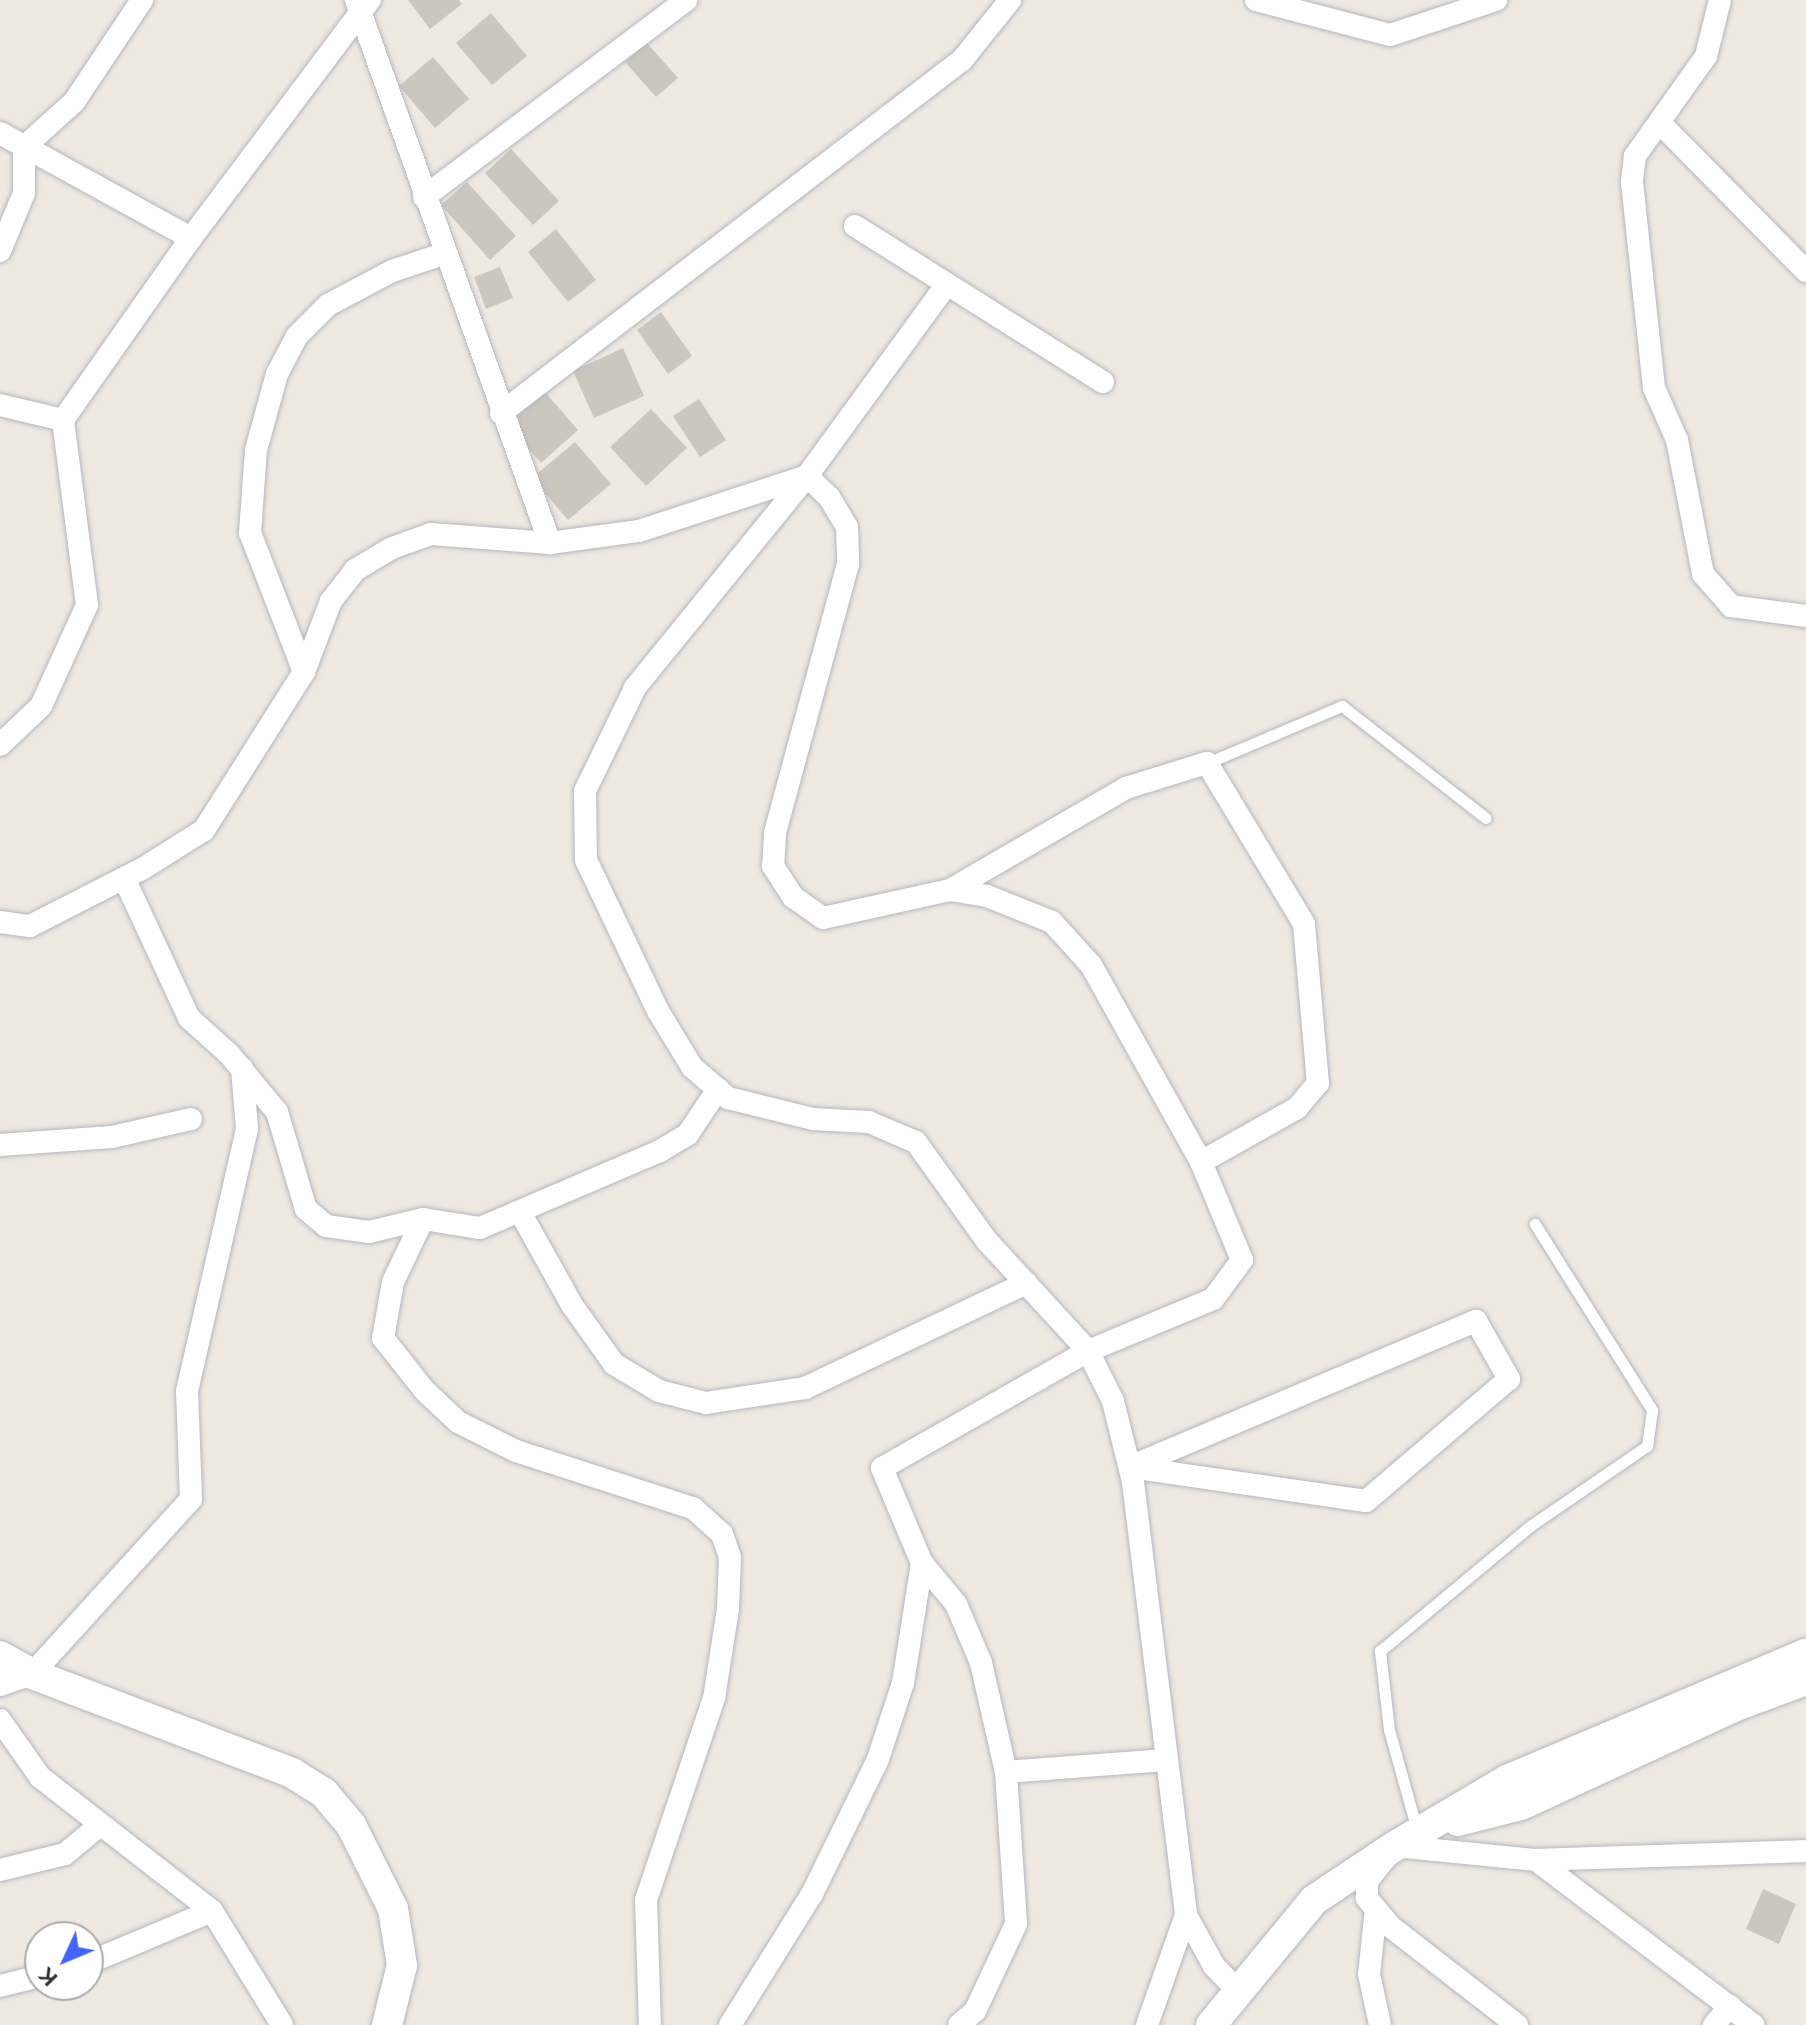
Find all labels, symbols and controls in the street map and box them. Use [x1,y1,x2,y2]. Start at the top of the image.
north arrow [24,1921,104,2001]
text: K [33,1962,62,1991]

